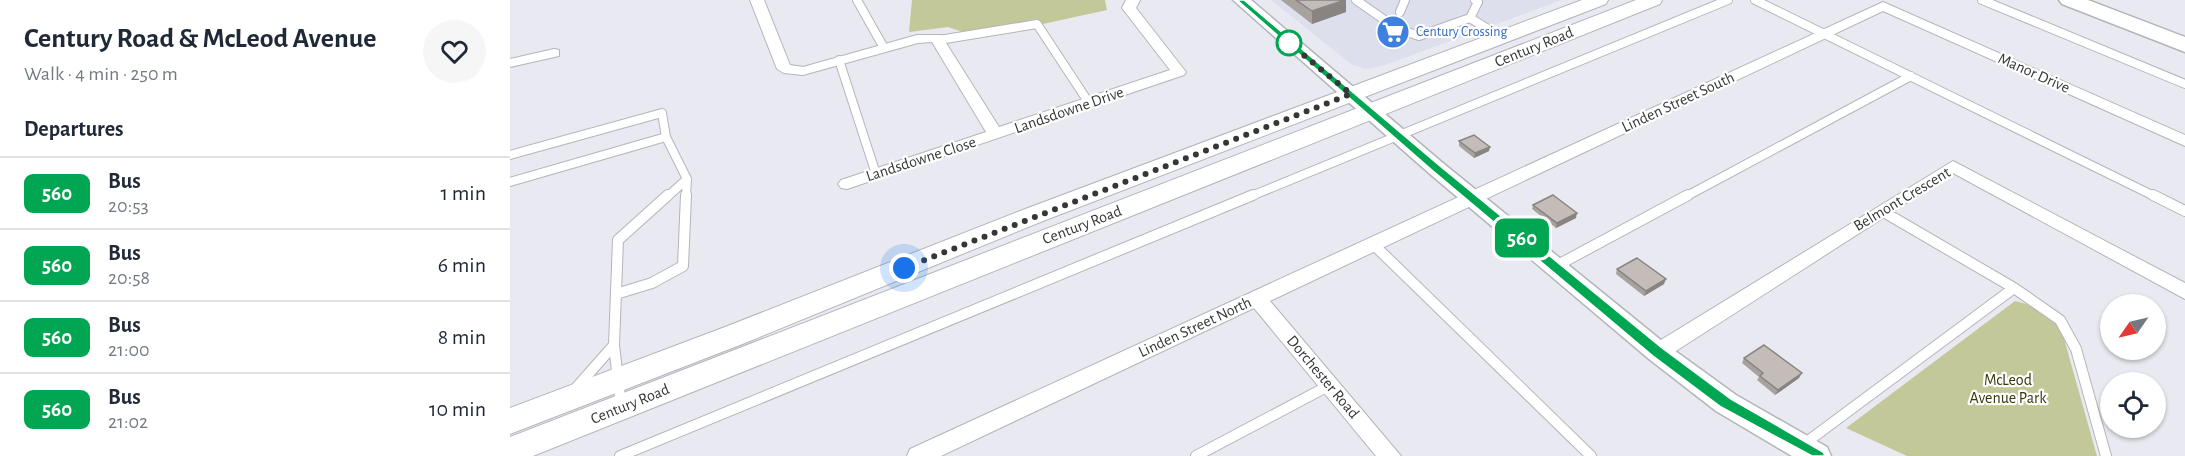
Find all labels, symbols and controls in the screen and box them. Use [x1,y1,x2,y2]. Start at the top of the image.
supermarket icon: Century Crossing [1375,14,1411,50]
button: heart [423,20,486,83]
street label: Century Road [1492,24,1576,71]
text: Century Road & McLeod Avenue [24,25,377,53]
place label: Century Crossing [1416,25,1507,39]
unlabelled marker [1276,30,1302,56]
street label: Manor Drive [1996,50,2072,96]
text: Walk · 4 min · 250 m [24,64,178,84]
street label: Linden Street South [1619,69,1737,135]
street label: Landsdowne Drive [1012,84,1126,136]
text: Departures [24,118,124,140]
street label: Landsdowne Close [864,134,978,184]
street label: Belmont Crescent [1851,164,1953,234]
text: Bus [108,170,141,192]
text: 1 min [441,182,486,204]
text: 560 [42,183,72,204]
text: 20:53 [108,196,149,216]
street label: Century Road [1040,203,1124,248]
line badge: 560 [1488,218,1556,258]
text: 560 [1507,228,1537,249]
text: Bus [108,242,141,264]
your location [889,253,919,283]
text: 6 min [438,254,486,276]
text: 560 [42,255,72,276]
text: 20:58 [108,268,150,288]
street label: Linden Street North [1136,294,1254,360]
north arrow [2100,294,2166,360]
map controls [2100,294,2166,438]
text: Bus [108,314,141,336]
text: 8 min [438,326,486,348]
text: 560 [42,327,72,348]
street label: Dorchester Road [1284,332,1362,422]
text: 21:00 [108,340,150,360]
park label: McLeod Avenue Park [1970,372,2047,406]
button: locate [2100,372,2166,438]
street label: Century Road [588,381,672,428]
text: Bus [108,386,141,408]
text: 10 min [429,398,486,420]
text: 560 [42,399,72,420]
text: 21:02 [108,412,148,432]

